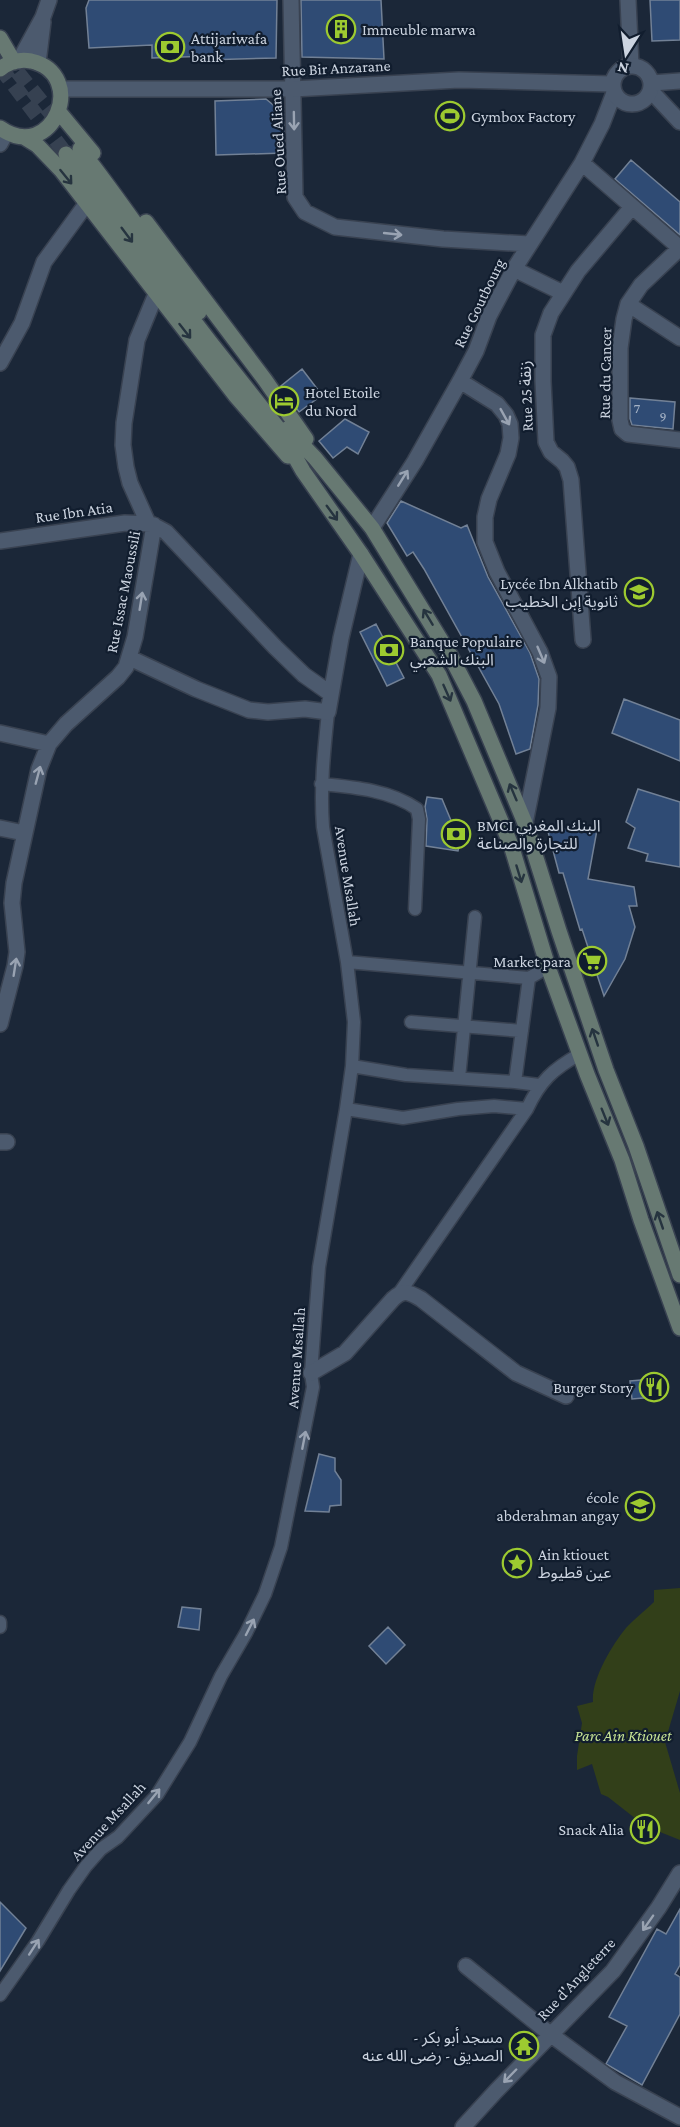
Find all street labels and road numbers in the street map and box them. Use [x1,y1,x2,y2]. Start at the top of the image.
street label: Rue Bir Anzarane [281,57,391,79]
street label: Rue Oued Aliane [267,89,289,195]
street label: Rue Goutbourg [450,256,509,351]
street label: Rue du Cancer [596,327,614,419]
street label: Rue 25 زنقة [516,360,537,432]
street label: Rue Ibn Atia [34,498,114,526]
street label: Rue Issac Maoussili [103,530,143,654]
street label: Avenue Msallah [332,825,364,928]
street label: Avenue Msallah [284,1306,308,1409]
street label: Avenue Msallah [67,1778,149,1864]
street label: Rue d'Angleterre [534,1934,619,2024]

